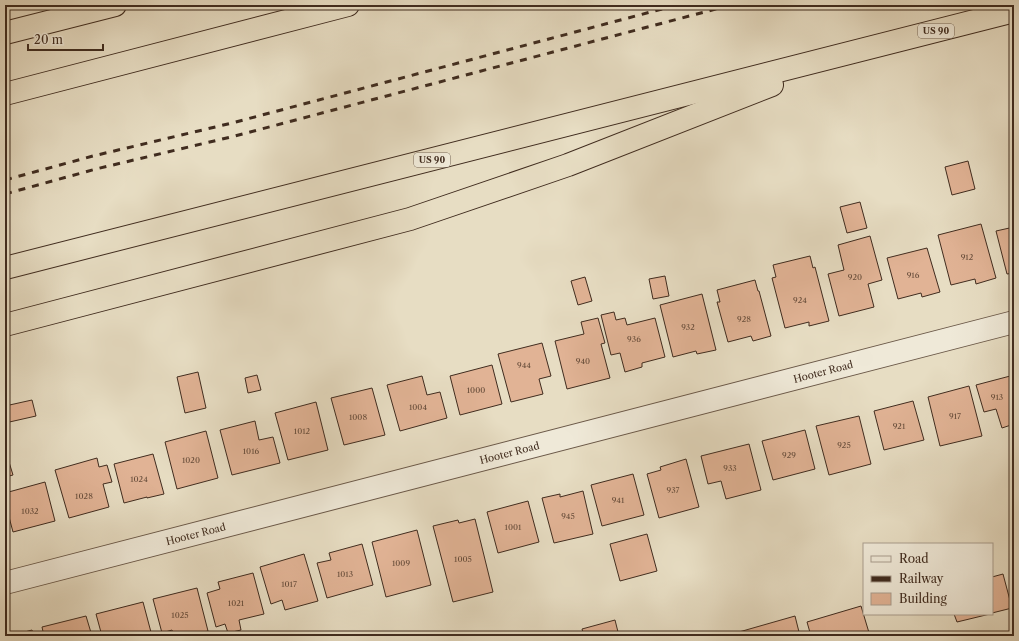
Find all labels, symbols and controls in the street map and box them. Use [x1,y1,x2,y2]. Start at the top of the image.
road number: US 90 [918,24,954,38]
scale bar [28,26,103,52]
text: 20 m [34,32,63,47]
road number: US 90 [414,153,450,167]
house number: 912 [961,252,974,262]
house number: 916 [907,270,920,280]
house number: 920 [848,272,862,282]
house number: 924 [793,295,807,305]
house number: 928 [737,314,751,324]
house number: 932 [681,322,695,332]
house number: 936 [627,334,641,344]
house number: 940 [576,356,590,366]
street label: Hooter Road [792,358,854,386]
house number: 944 [517,360,531,370]
house number: 1000 [467,385,485,395]
house number: 913 [991,392,1003,402]
house number: 1004 [409,402,427,412]
house number: 917 [949,411,961,421]
house number: 1008 [349,412,367,422]
house number: 921 [893,421,906,431]
house number: 1012 [294,426,311,436]
street label: Hooter Road [478,439,541,467]
house number: 925 [837,440,851,450]
house number: 1016 [243,446,260,456]
house number: 929 [782,450,796,460]
house number: 1020 [182,455,200,465]
house number: 933 [723,463,737,473]
house number: 1024 [130,474,148,484]
house number: 937 [666,485,680,495]
house number: 1028 [75,491,93,501]
house number: 941 [612,495,625,505]
house number: 1032 [21,506,39,516]
house number: 945 [561,511,575,521]
street label: Hooter Road [165,520,227,548]
house number: 1001 [505,522,522,532]
legend [863,543,993,615]
text: Road [899,551,929,566]
house number: 1005 [454,554,472,564]
house number: 1009 [392,558,410,568]
house number: 1013 [337,569,353,579]
text: Railway [899,571,944,586]
house number: 1017 [281,579,297,589]
text: Building [899,591,947,606]
house number: 1021 [228,598,245,608]
house number: 1025 [171,610,189,620]

